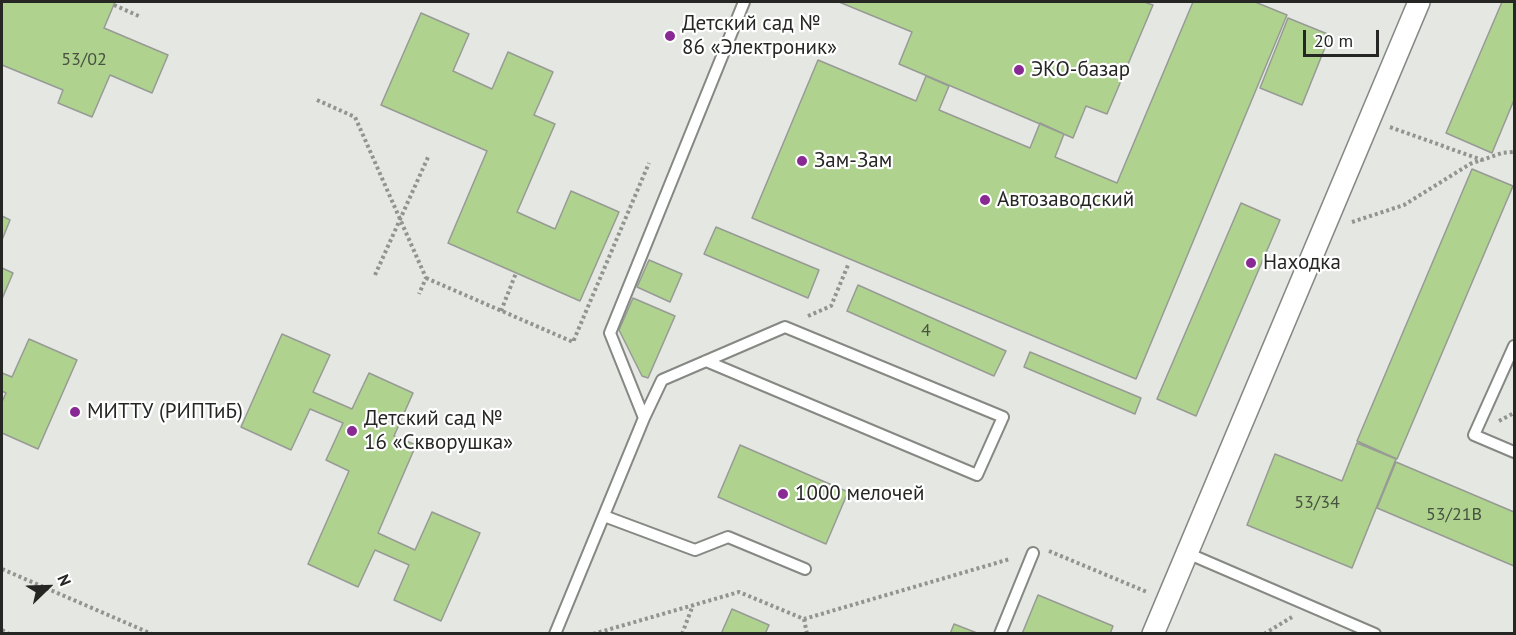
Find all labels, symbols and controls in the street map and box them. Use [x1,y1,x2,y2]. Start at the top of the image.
place label: Детский сад № 86 «Электроник» [682,11,837,61]
scale bar [1306,18,1382,56]
marker: Детский сад № 86 «Электроник» [663,29,677,43]
text: 20 m [1314,29,1353,52]
house number: 53/02 [61,49,107,71]
place label: ЭКО-базар [1031,57,1130,83]
marker: ЭКО-базар [1012,63,1026,77]
place label: Зам-Зам [814,148,892,174]
marker: Зам-Зам [795,154,809,168]
place label: Автозаводский [997,187,1134,213]
marker: Автозаводский [978,193,992,207]
place label: Находка [1263,250,1341,276]
marker: Находка [1244,256,1258,270]
house number: 4 [921,320,931,342]
place label: МИТТУ (РИПТиБ) [87,399,243,425]
marker: МИТТУ (РИПТиБ) [68,405,82,419]
place label: Детский сад № 16 «Скворушка» [364,406,513,456]
marker: Детский сад № 16 «Скворушка» [345,424,359,438]
place label: 1000 мелочей [795,481,924,507]
marker: 1000 мелочей [776,487,790,501]
house number: 53/34 [1294,492,1340,514]
house number: 53/21В [1426,504,1482,526]
north arrow [18,557,78,617]
text: N [53,571,76,589]

